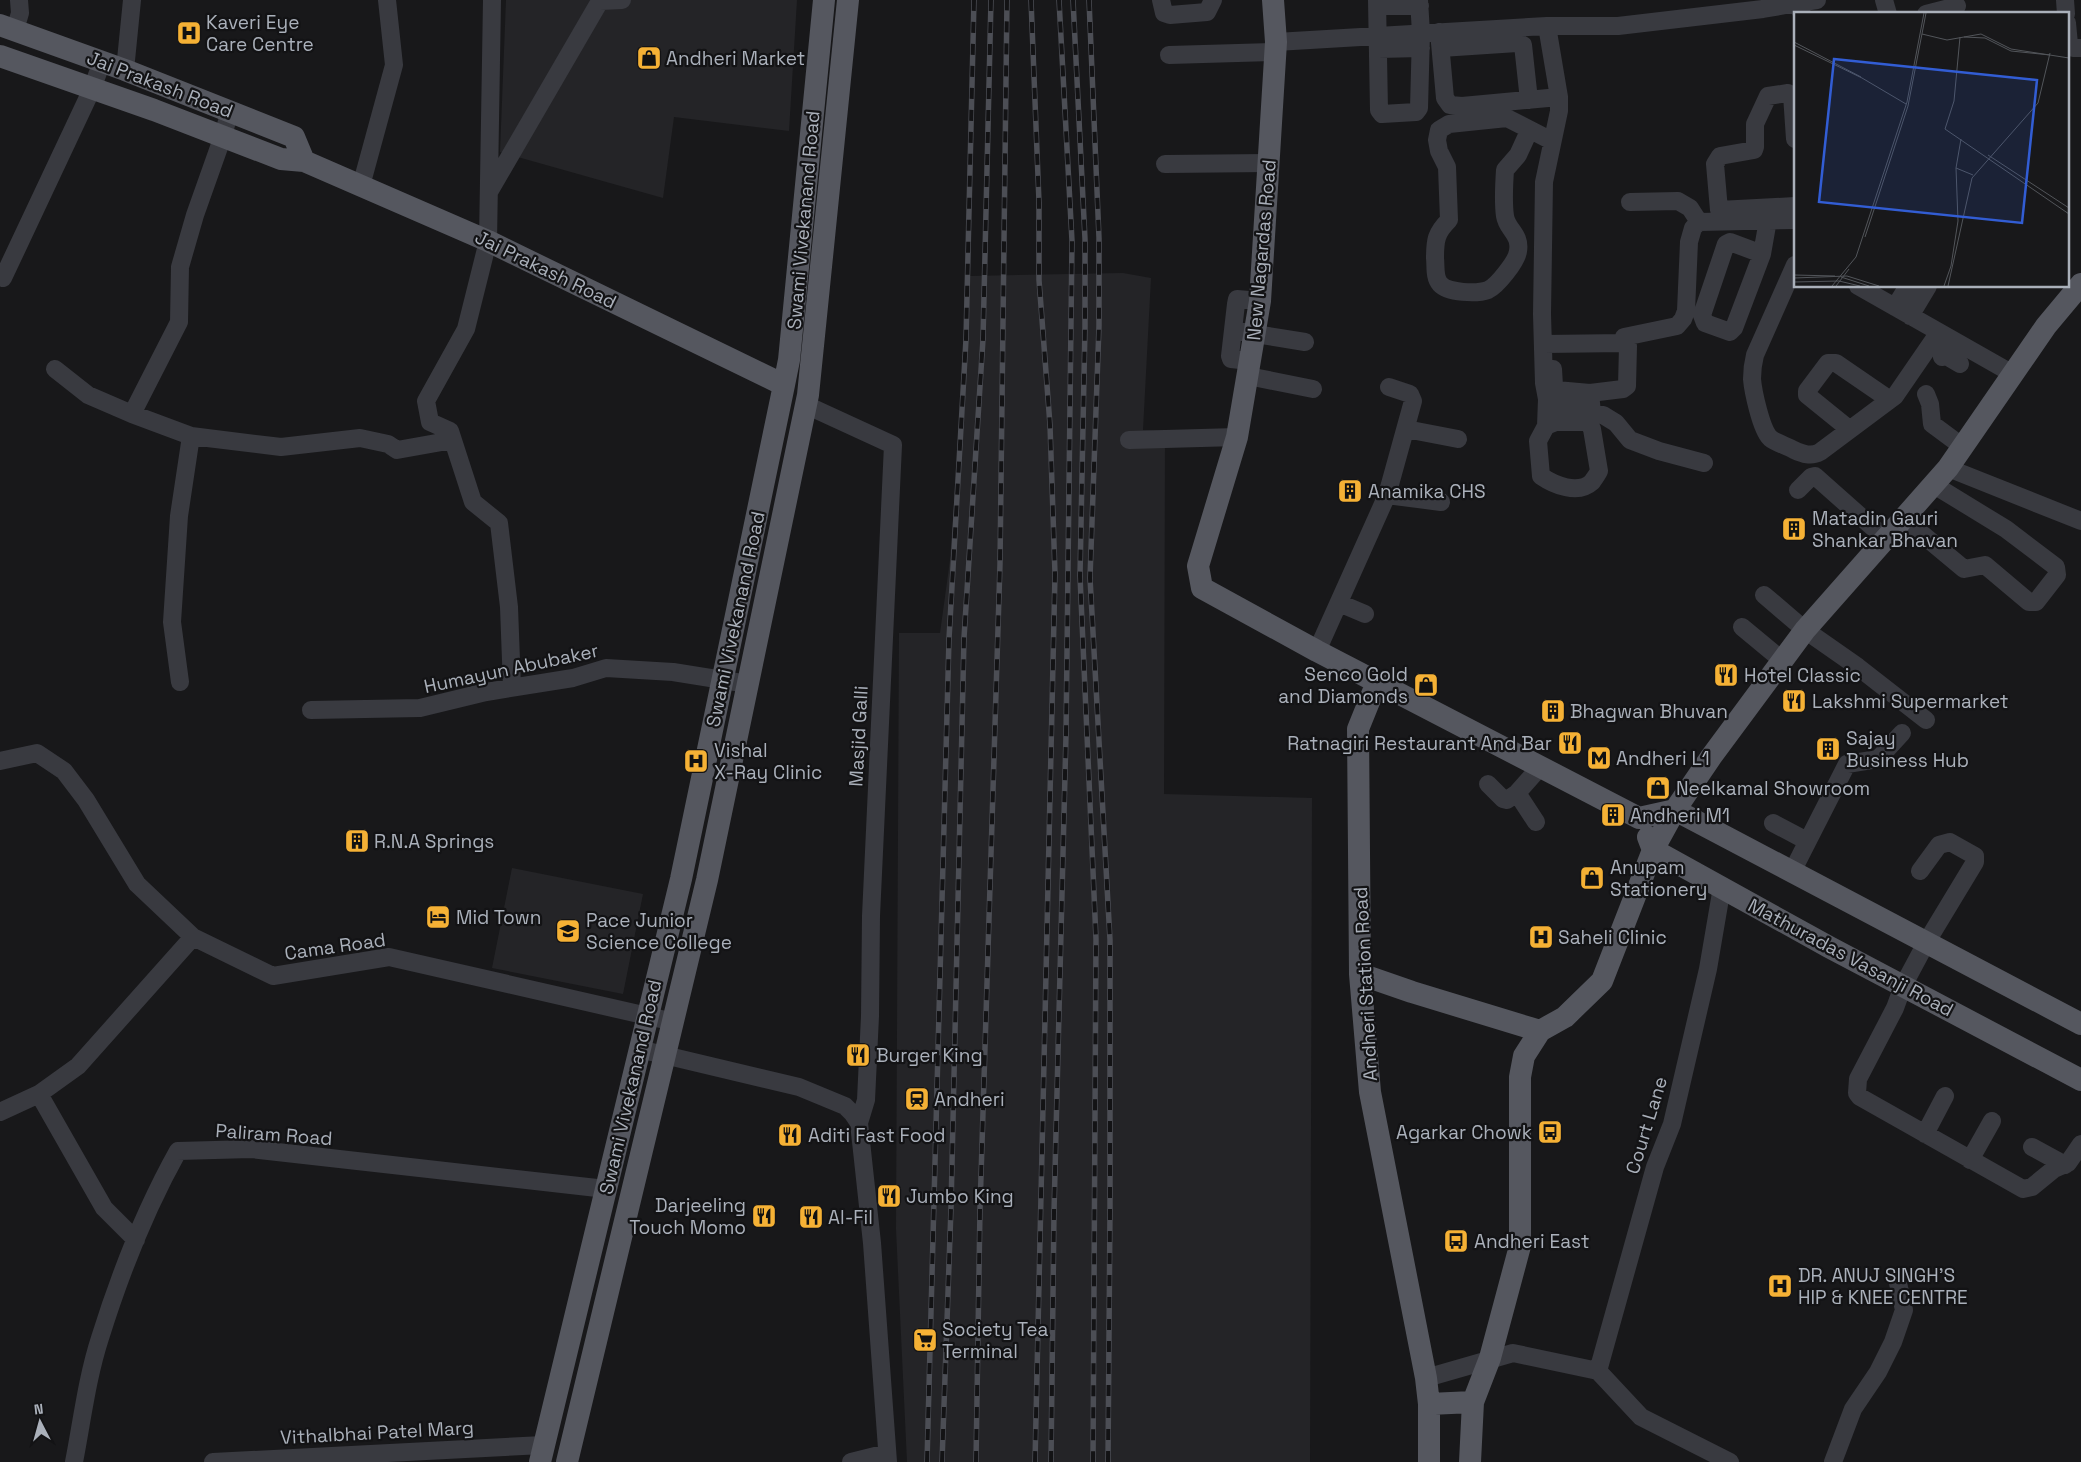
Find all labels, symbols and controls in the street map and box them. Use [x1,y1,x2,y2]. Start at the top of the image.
place label: Kaveri Eye Care Centre [206,10,314,57]
inset map [1794,12,2068,288]
hospital icon: Kaveri Eye Care Centre [176,20,202,46]
street label: Jai Prakash Road [83,45,236,124]
shop icon: Andheri Market [636,45,662,71]
place label: Andheri Market [666,46,805,71]
street label: Swami Vivekanand Road [781,110,826,331]
street label: New Nagardas Road [1241,158,1282,342]
street label: Jai Prakash Road [471,224,621,315]
building icon: Anamika CHS [1337,478,1363,504]
place label: Anamika CHS [1368,479,1486,504]
place label: Matadin Gauri Shankar Bhavan [1812,506,1958,553]
street label: Swami Vivekanand Road [700,509,771,729]
building icon: Matadin Gauri Shankar Bhavan [1781,516,1807,542]
street label: Humayun Abubaker [422,638,601,699]
place label: Senco Gold and Diamonds [1278,662,1408,709]
restaurant icon: Hotel Classic [1713,662,1739,688]
place label: Hotel Classic [1744,663,1861,688]
shop icon: Senco Gold and Diamonds [1413,672,1439,698]
street label: Masjid Galli [843,685,874,787]
restaurant icon: Lakshmi Supermarket [1781,688,1807,714]
place label: Lakshmi Supermarket [1812,689,2009,714]
building icon: Bhagwan Bhuvan [1540,698,1566,724]
place label: Bhagwan Bhuvan [1570,699,1728,724]
place label: Sajay Business Hub [1846,726,1969,773]
restaurant icon: Ratnagiri Restaurant And Bar [1557,730,1583,756]
place label: Ratnagiri Restaurant And Bar [1287,731,1552,756]
building icon: Sajay Business Hub [1815,736,1841,762]
place label: Vishal X-Ray Clinic [714,738,822,785]
metro station icon: Andheri L1 [1586,745,1612,771]
place label: Andheri L1 [1616,746,1710,771]
hospital icon: Vishal X-Ray Clinic [683,748,709,774]
shop icon: Neelkamal Showroom [1645,775,1671,801]
place label: Neelkamal Showroom [1676,776,1870,801]
building icon: Andheri M1 [1600,802,1626,828]
place label: Andheri M1 [1630,803,1730,828]
building icon: R.N.A Springs [344,828,370,854]
place label: R.N.A Springs [374,829,494,854]
place label: Anupam Stationery [1610,855,1707,902]
shop icon: Anupam Stationery [1579,865,1605,891]
street label: Andheri Station Road [1348,886,1383,1082]
street label: Mathuradas Vasanji Road [1744,893,1958,1022]
hotel icon: Mid Town [425,904,451,930]
place label: Mid Town [456,905,541,930]
place label: Pace Junior Science College [586,908,732,955]
school or university icon: Pace Junior Science College [555,918,581,944]
hospital icon: Saheli Clinic [1528,924,1554,950]
place label: Saheli Clinic [1558,925,1667,950]
street label: Cama Road [283,927,387,966]
street label: Swami Vivekanand Road [594,977,667,1197]
restaurant icon: Burger King [845,1042,871,1068]
place label: Burger King [876,1043,983,1068]
street label: Court Lane [1620,1073,1673,1177]
station icon: Andheri [904,1086,930,1112]
place label: Andheri [934,1087,1005,1112]
street label: Paliram Road [215,1118,333,1151]
bus stop icon: Agarkar Chowk [1537,1119,1563,1145]
place label: Agarkar Chowk [1396,1120,1532,1145]
restaurant icon: Aditi Fast Food [777,1122,803,1148]
place label: Aditi Fast Food [808,1123,945,1148]
restaurant icon: Jumbo King [876,1183,902,1209]
place label: Jumbo King [906,1184,1014,1209]
place label: Darjeeling Touch Momo [629,1193,746,1240]
restaurant icon: Darjeeling Touch Momo [751,1203,777,1229]
restaurant icon: Al-Fil [798,1204,824,1230]
place label: Al-Fil [828,1205,873,1230]
bus stop icon: Andheri East [1443,1228,1469,1254]
place label: Andheri East [1474,1229,1590,1254]
place label: DR. ANUJ SINGH'S HIP & KNEE CENTRE [1798,1263,1968,1310]
hospital icon: DR. ANUJ SINGH'S HIP & KNEE CENTRE [1767,1273,1793,1299]
place label: Society Tea Terminal [942,1317,1049,1364]
supermarket icon: Society Tea Terminal [912,1327,938,1353]
north arrow [15,1397,65,1447]
text: N [33,1400,44,1419]
street label: Vithalbhai Patel Marg [280,1415,474,1450]

